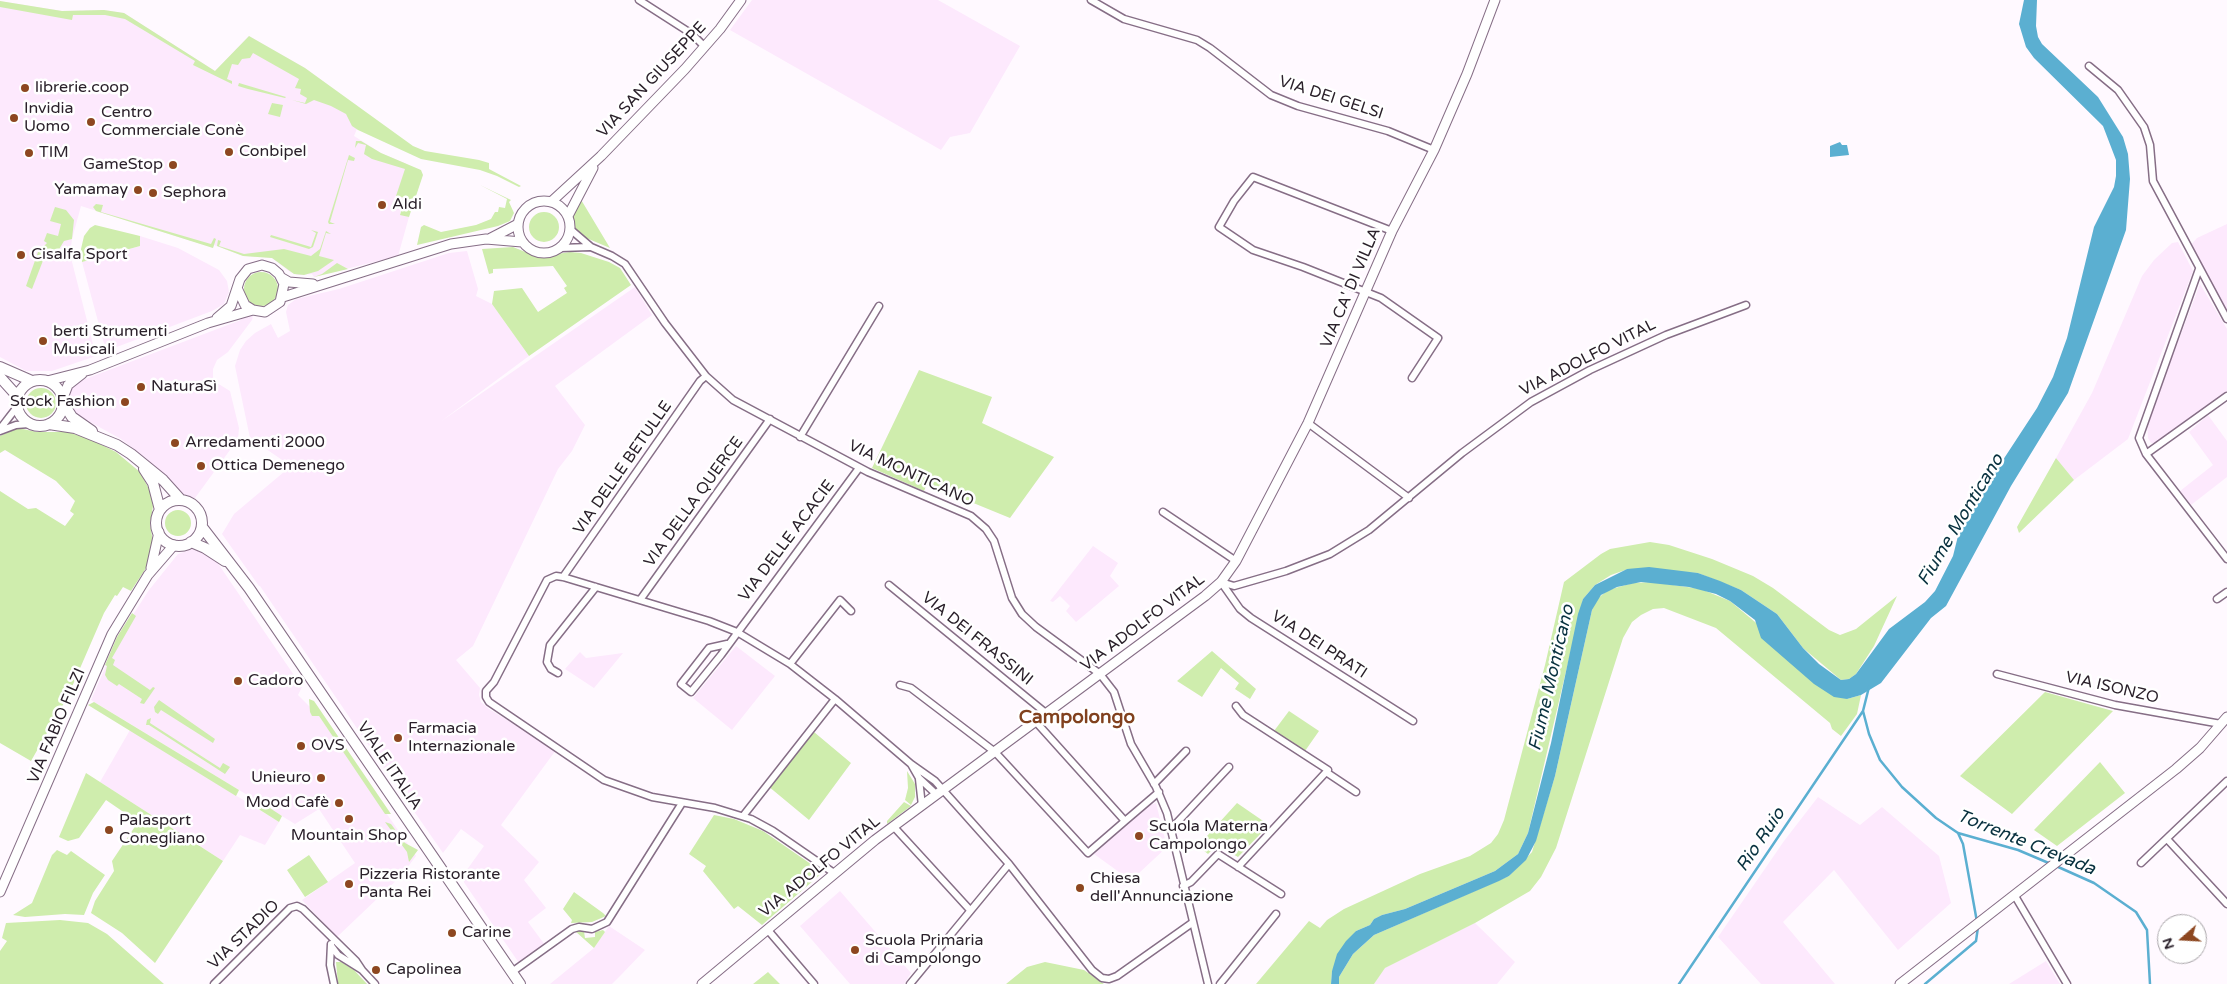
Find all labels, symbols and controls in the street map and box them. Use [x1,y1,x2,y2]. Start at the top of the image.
street label: VIA SAN GIUSEPPE [593,18,711,142]
street label: VIA DEI GELSI [1276,72,1386,124]
place label: librerie.coop [35,78,129,98]
marker: librerie.coop [19,82,31,94]
place label: Invidia Uomo [24,99,74,137]
place label: Centro Commerciale Conè [101,103,244,141]
marker: Invidia Uomo [8,112,20,124]
marker: Centro Commerciale Conè [85,116,97,128]
place label: Conbipel [239,142,307,162]
place label: TIM [39,143,69,163]
marker: Conbipel [223,146,235,158]
marker: TIM [23,147,35,159]
place label: GameStop [83,155,163,175]
marker: GameStop [167,159,179,171]
place label: Yamamay [54,180,128,200]
place label: Sephora [163,183,227,203]
marker: Yamamay [132,184,144,196]
marker: Sephora [147,187,159,199]
place label: Aldi [392,195,422,215]
marker: Aldi [376,199,388,211]
street label: VIA CA' DI VILLA [1317,225,1385,351]
place label: Cisalfa Sport [31,245,128,265]
marker: Cisalfa Sport [15,249,27,261]
street label: VIA ADOLFO VITAL [1517,315,1659,401]
place label: berti Strumenti Musicali [53,322,167,360]
marker: berti Strumenti Musicali [37,335,49,347]
place label: NaturaSì [151,377,217,397]
marker: NaturaSì [135,381,147,393]
place label: Stock Fashion [10,392,115,412]
marker: Stock Fashion [119,396,131,408]
street label: VIA DELLE BETULLE [570,398,676,538]
place label: Arredamenti 2000 [185,433,325,453]
street label: VIA DELLA QUERCE [640,433,748,571]
marker: Arredamenti 2000 [169,437,181,449]
street label: VIA MONTICANO [845,437,977,511]
water label: Fiume Monticano [1913,450,2009,590]
place label: Ottica Demenego [211,456,345,476]
marker: Ottica Demenego [195,460,207,472]
street label: VIA DELLE ACACIE [735,476,839,606]
street label: VIA ADOLFO VITAL [1077,570,1209,676]
street label: VIA DEI FRASSINI [918,588,1036,690]
water label: Fiume Monticano [1525,603,1579,753]
street label: VIA DEI PRATI [1268,607,1370,683]
street label: VIA FABIO FILZI [24,665,90,787]
street label: VIA ISONZO [2063,668,2161,708]
place label: Cadoro [248,671,304,691]
marker: Cadoro [232,675,244,687]
district label: Campolongo [1019,707,1135,729]
street label: VIALE ITALIA [352,718,426,814]
place label: Farmacia Internazionale [408,719,515,757]
marker: Farmacia Internazionale [392,732,404,744]
place label: OVS [311,736,345,756]
marker: OVS [295,740,307,752]
place label: Unieuro [251,768,311,788]
marker: Unieuro [315,772,327,784]
place label: Mood Cafè [245,793,329,813]
marker: Mood Cafè [333,797,345,809]
water label: Rio Ruio [1732,804,1790,876]
water label: Torrente Crevada [1954,805,2098,881]
place label: Palasport Conegliano [119,811,205,849]
street label: VIA ADOLFO VITAL [756,812,884,922]
marker: Mountain Shop [343,813,355,825]
place label: Scuola Materna Campolongo [1149,817,1268,855]
marker: Palasport Conegliano [103,824,115,836]
place label: Mountain Shop [291,826,407,846]
marker: Scuola Materna Campolongo [1133,830,1145,842]
place label: Pizzeria Ristorante Panta Rei [359,865,500,903]
place label: Chiesa dell'Annunciazione [1090,869,1233,907]
marker: Pizzeria Ristorante Panta Rei [343,878,355,890]
marker: Chiesa dell'Annunciazione [1074,882,1086,894]
street label: VIA STADIO [205,896,283,974]
north arrow [2157,914,2207,964]
place label: Carine [462,923,511,943]
marker: Carine [446,927,458,939]
place label: Scuola Primaria di Campolongo [865,931,984,969]
text: N [2158,936,2178,952]
marker: Scuola Primaria di Campolongo [849,944,861,956]
place label: Capolinea [386,960,462,980]
marker: Capolinea [370,964,382,976]

